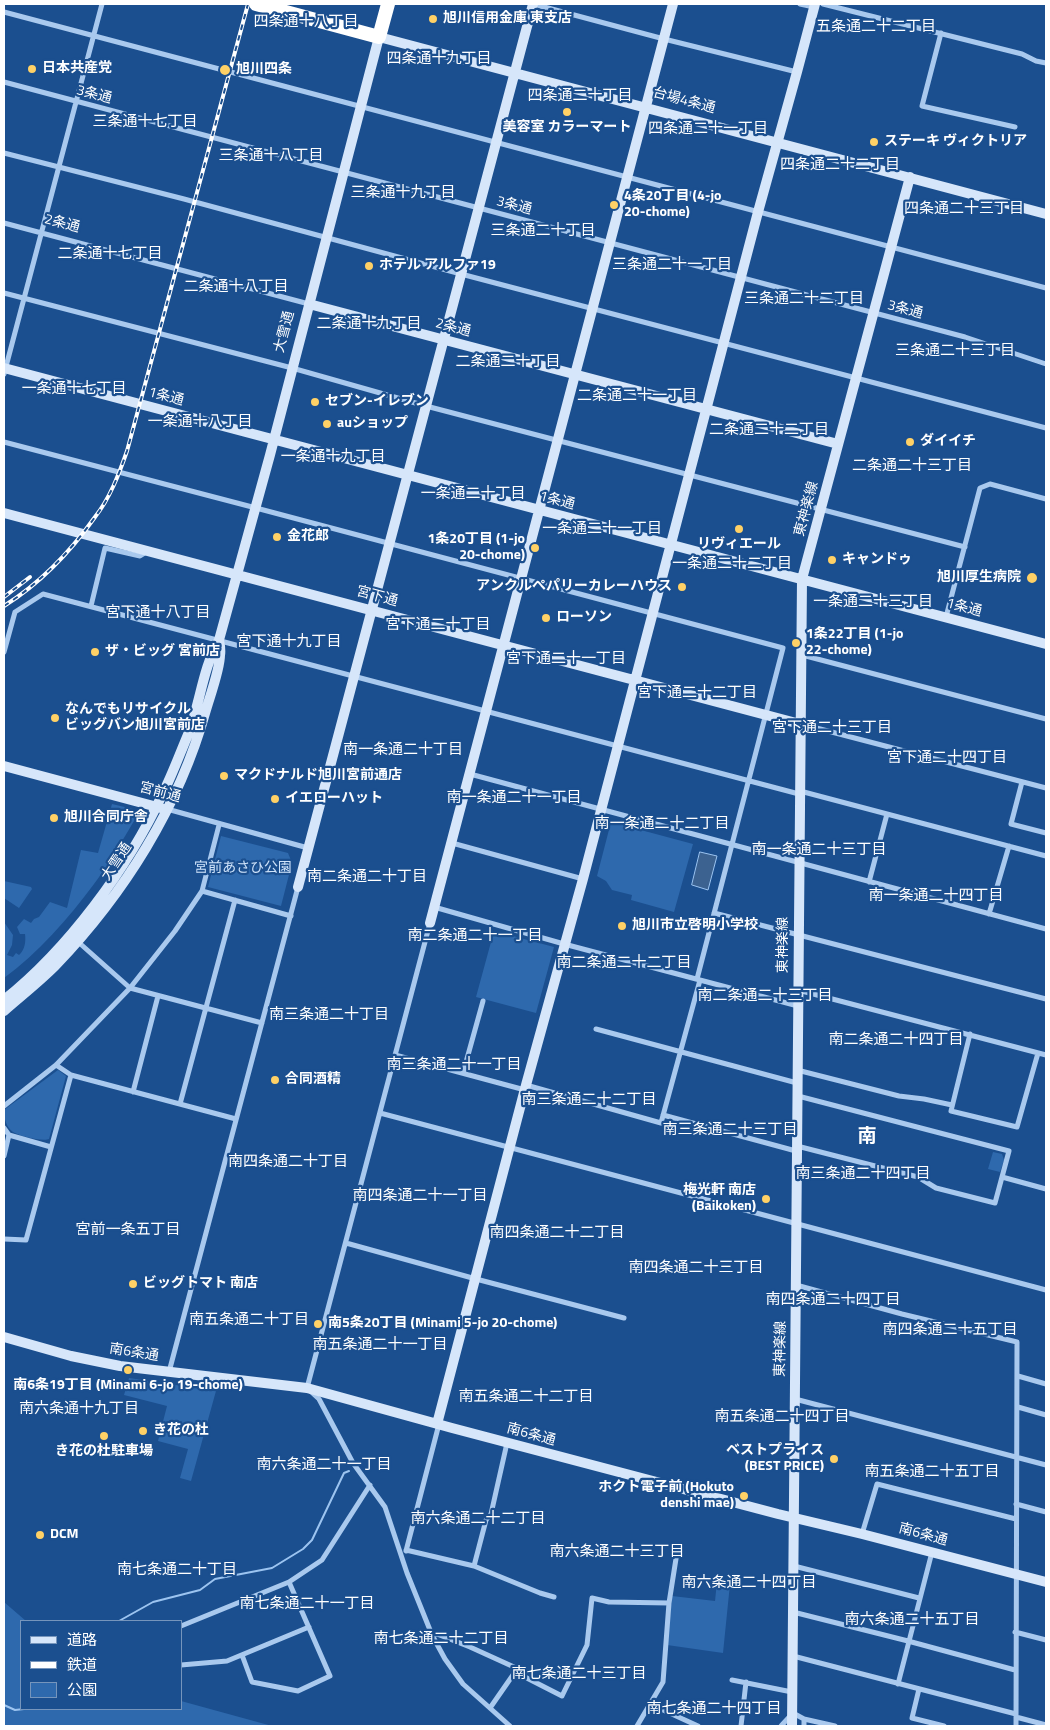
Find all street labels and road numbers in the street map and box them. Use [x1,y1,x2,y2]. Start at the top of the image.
street label: 3条通 [75,82,113,108]
street label: 台場4条通 [651,85,717,117]
street label: 3条通 [495,193,533,219]
street label: 2条通 [43,211,81,237]
street label: 3条通 [886,297,924,323]
street label: 大雪通 [271,310,299,354]
street label: 2条通 [434,315,472,341]
street label: 1条通 [147,384,185,410]
street label: 東神楽線 [792,480,822,538]
street label: 1条通 [538,488,576,514]
street label: 宮下通 [355,583,399,611]
street label: 1条通 [945,595,983,621]
street label: 宮前通 [138,779,182,807]
street label: 大雪通 [98,840,136,884]
street label: 東神楽線 [776,917,792,973]
street label: 東神楽線 [772,1321,790,1377]
street label: 南6条通 [108,1341,160,1365]
street label: 南6条通 [505,1420,557,1450]
street label: 南6条通 [897,1520,949,1550]

